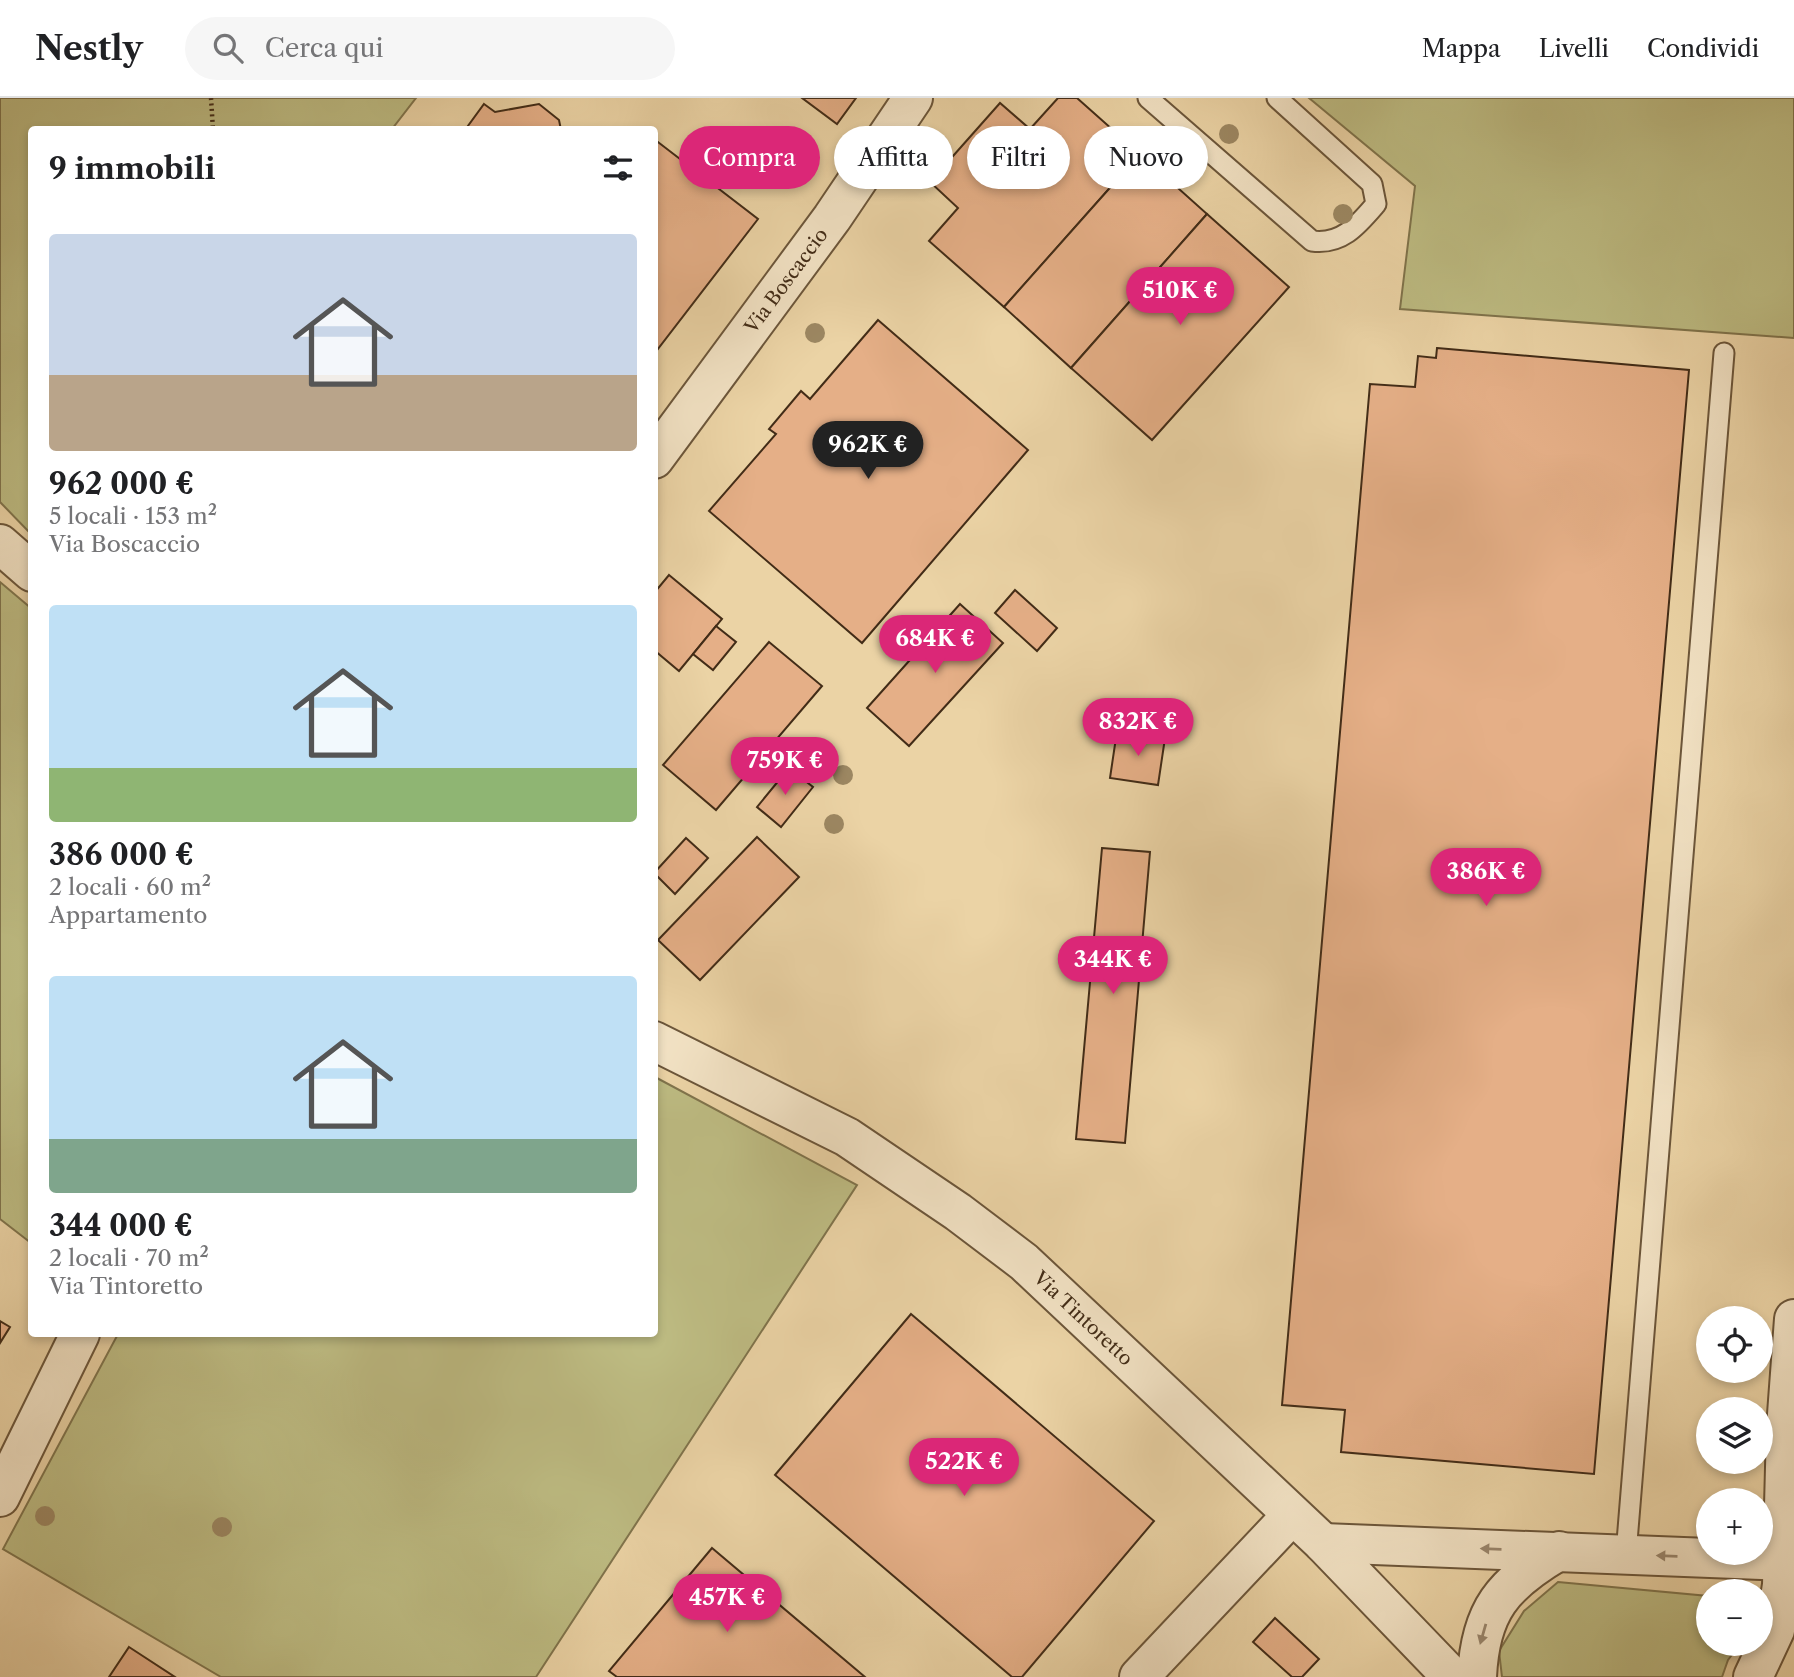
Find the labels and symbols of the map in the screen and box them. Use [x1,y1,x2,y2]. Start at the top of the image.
street label: Via Boscaccio [739,224,833,339]
pin: 510K € [1123,268,1237,327]
pin: 962K € [811,422,925,481]
pin: 684K € [878,616,992,675]
pin: 832K € [1081,698,1195,758]
pin: 759K € [728,738,842,797]
pin: 386K € [1429,848,1543,908]
pin: 344K € [1056,936,1170,996]
street label: Via Tintoretto [1028,1266,1137,1370]
pin: 522K € [907,1438,1021,1498]
one-way arrow [1480,1544,1502,1555]
one-way arrow [1655,1551,1677,1562]
pin: 457K € [670,1574,784,1634]
one-way arrow [1477,1624,1487,1645]

